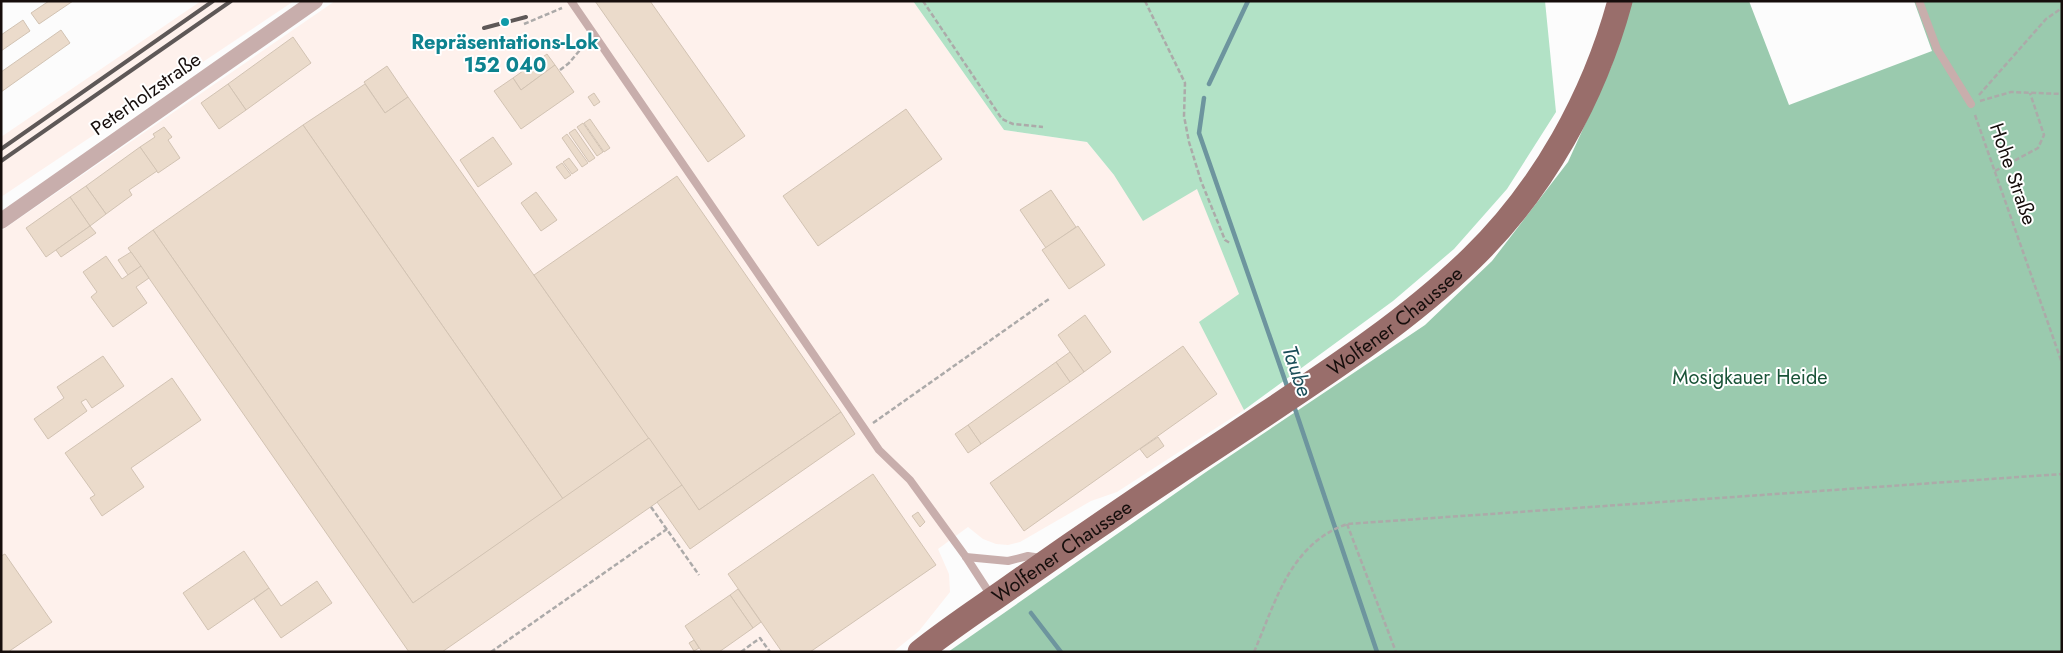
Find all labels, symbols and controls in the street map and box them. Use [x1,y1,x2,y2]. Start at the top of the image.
marker: Repräsentations-Lok 152 040 [499,16,511,28]
place label: Repräsentations-Lok 152 040 [411,28,599,80]
street label: Peterholzstraße [85,45,207,143]
street label: Hohe Straße [1982,119,2044,229]
street label: Wolfener Chaussee [1321,259,1469,383]
water label: Taube [1274,342,1320,401]
park label: Mosigkauer Heide [1672,363,1828,392]
street label: Wolfener Chaussee [986,493,1138,610]

